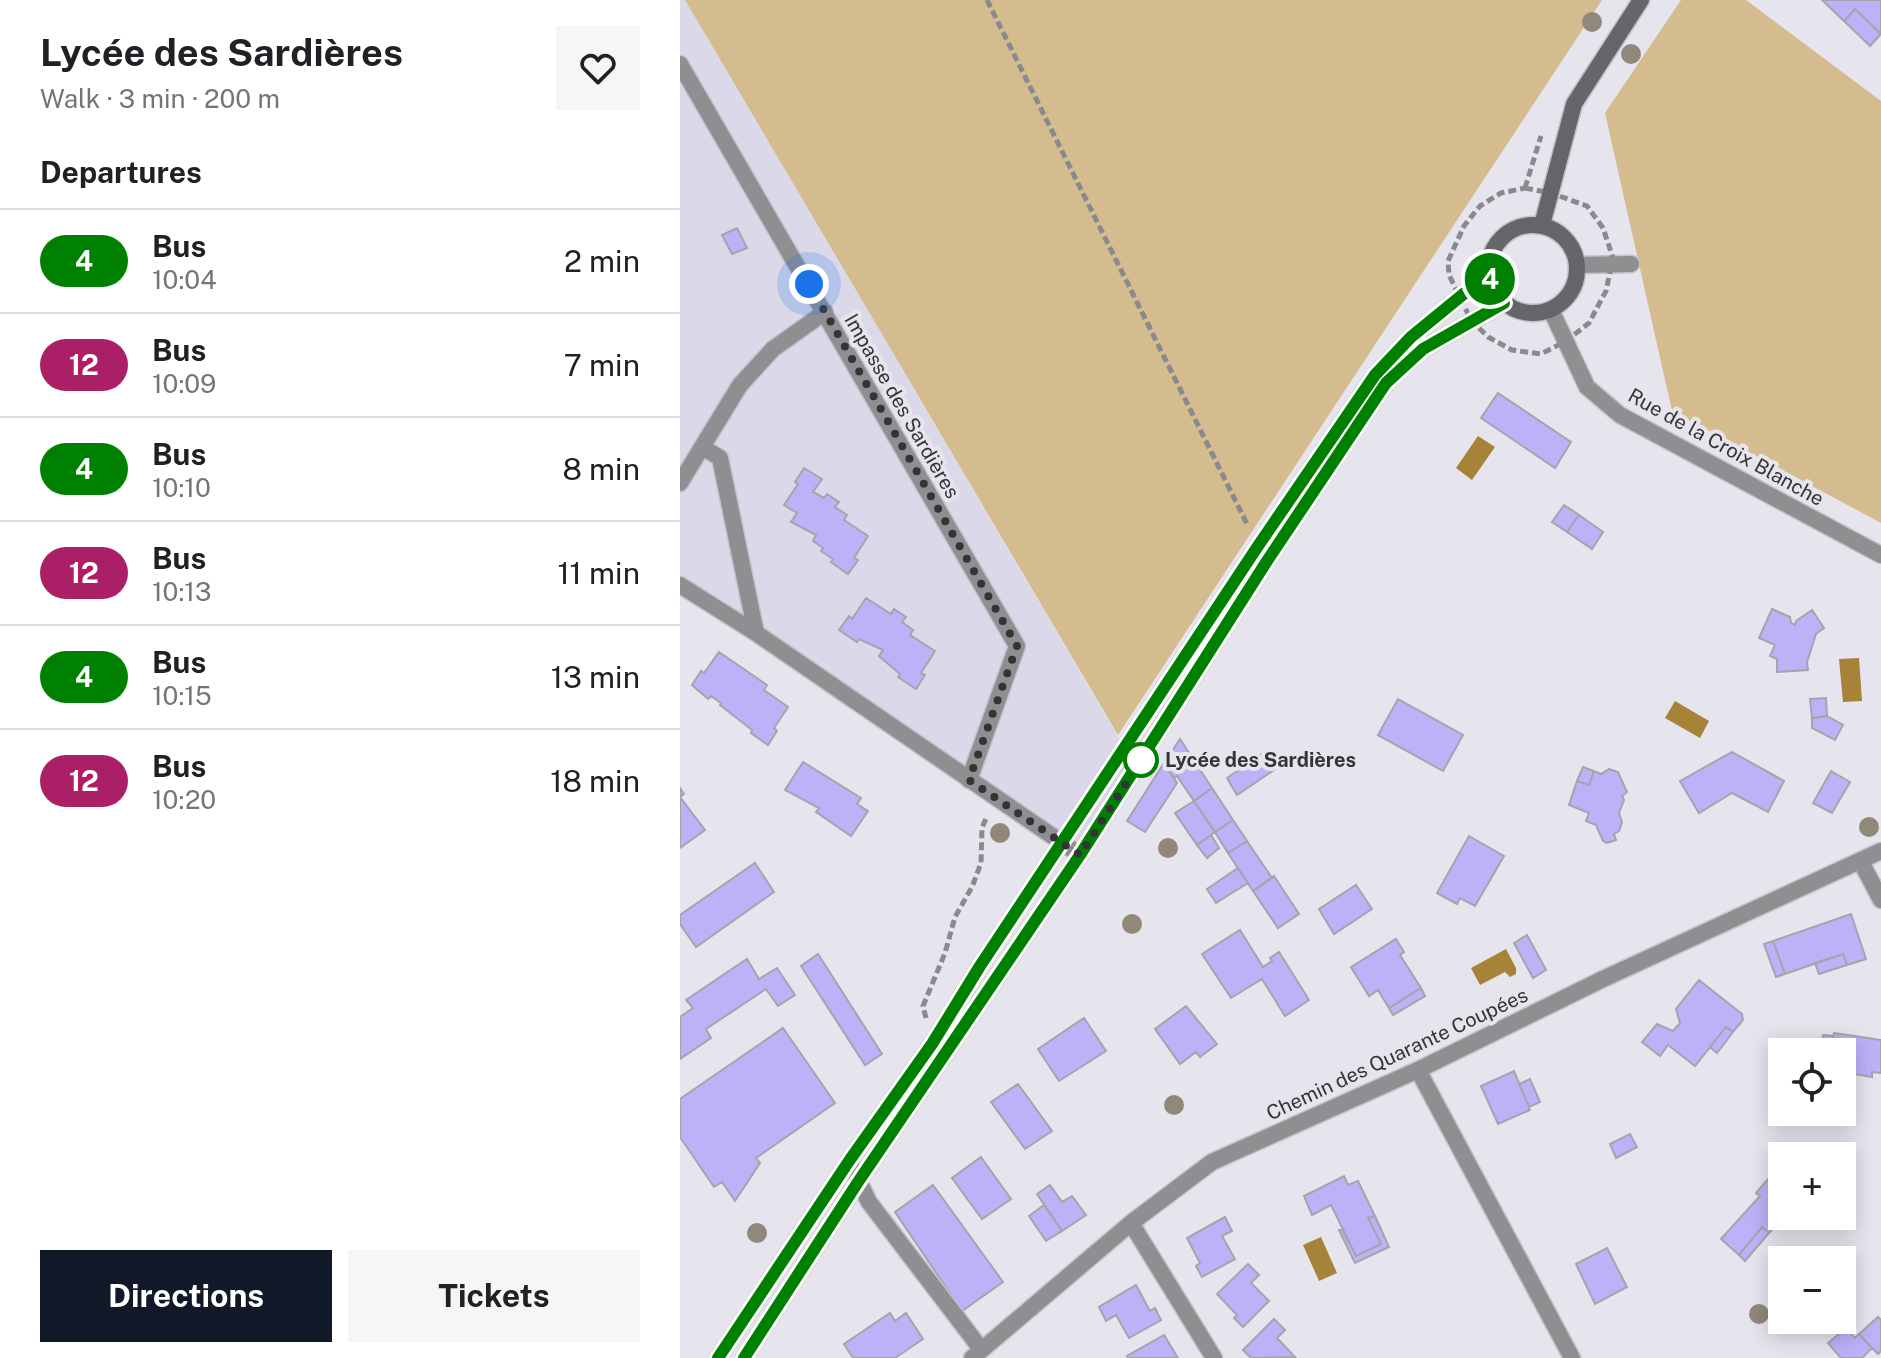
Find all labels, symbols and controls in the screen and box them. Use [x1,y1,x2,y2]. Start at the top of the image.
button: heart [556,26,640,110]
text: Lycée des Sardières [40,30,403,75]
text: Walk · 3 min · 200 m [40,83,280,114]
text: Departures [40,154,202,190]
text: Bus [152,228,206,264]
text: 2 min [564,243,640,279]
text: 4 [75,244,93,277]
line badge: 4 [1464,253,1516,305]
text: 4 [1481,262,1499,295]
text: 10:04 [152,264,217,295]
your location [789,264,829,304]
street label: Impasse des Sardières [839,309,965,503]
text: Bus [152,332,206,368]
text: 7 min [564,347,640,383]
text: 12 [69,348,99,381]
text: 10:09 [152,368,216,399]
street label: Rue de la Croix Blanche [1624,383,1828,511]
text: Bus [152,436,206,472]
text: 8 min [562,451,640,487]
text: 4 [75,452,93,485]
text: 10:10 [152,472,211,503]
text: Bus [152,540,206,576]
text: 11 min [557,555,640,591]
text: 12 [69,556,99,589]
text: 10:13 [152,576,211,607]
text: Bus [152,644,206,680]
text: 13 min [551,659,640,695]
text: 4 [75,660,93,693]
text: 10:15 [152,680,212,711]
marker: Lycée des Sardières [1124,743,1158,777]
text: Bus [152,748,206,784]
place label: Lycée des Sardières [1165,748,1356,772]
text: 18 min [550,763,640,799]
text: 12 [69,764,99,797]
text: 10:20 [152,784,216,815]
street label: Chemin des Quarante Coupées [1263,983,1531,1125]
map controls [1768,1038,1856,1334]
button: locate [1768,1038,1856,1126]
button: + [1768,1142,1856,1230]
button: − [1768,1246,1856,1334]
button: Directions [40,1250,332,1342]
button: Tickets [348,1250,640,1342]

